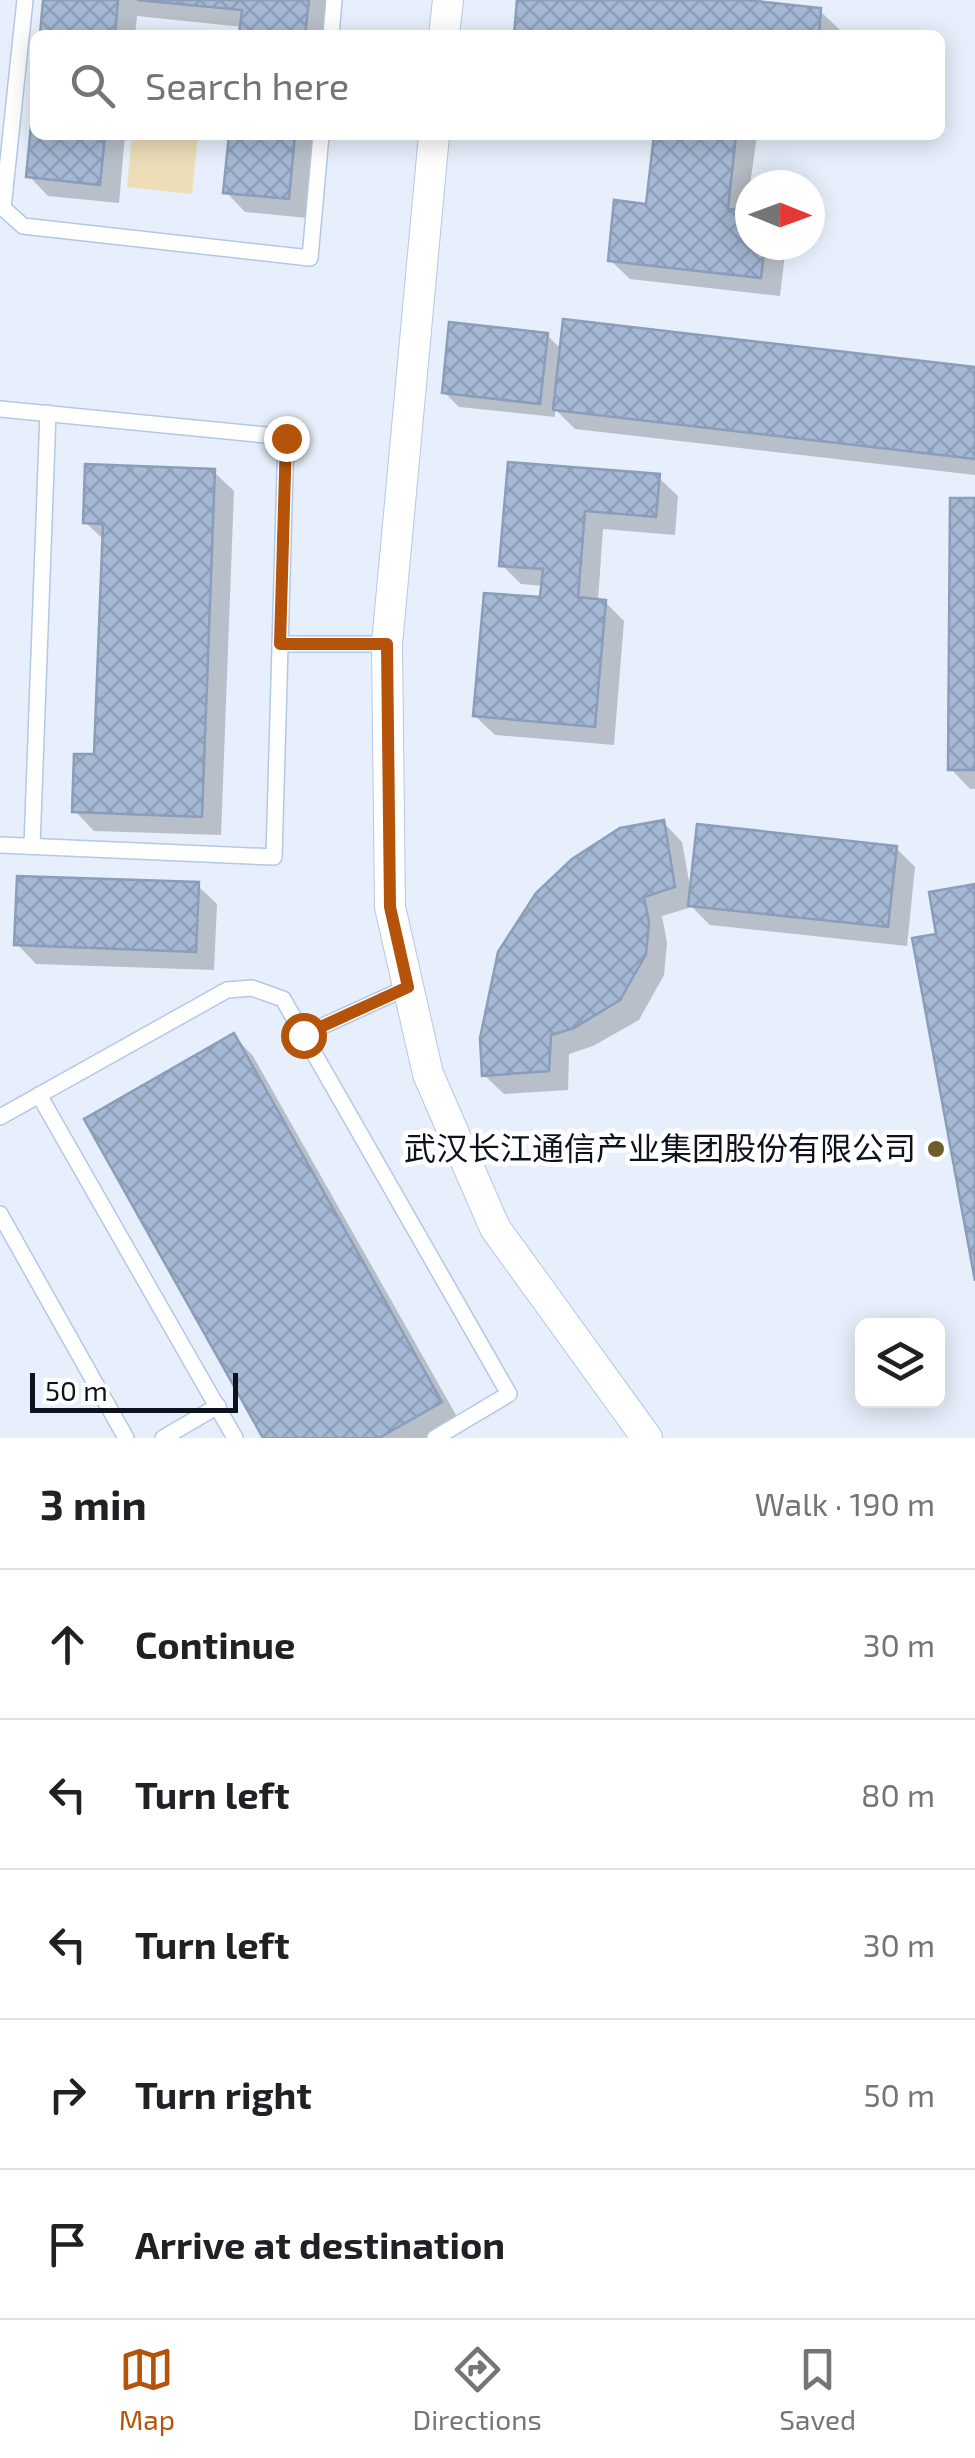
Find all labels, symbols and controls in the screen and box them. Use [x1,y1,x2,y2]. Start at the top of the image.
search box [30,30,945,140]
icon: search [65,58,120,113]
text: Search here [145,62,349,108]
north arrow [735,170,825,260]
route end [264,416,310,462]
route start [281,1013,327,1059]
place label: 武汉长江通信产业集团股份有限公司 [404,1128,916,1166]
marker: 武汉长江通信产业集团股份有限公司 [925,1138,947,1160]
map controls [855,1318,945,1408]
button: layers [855,1318,945,1408]
scale bar [30,1368,238,1412]
text: 50 m [45,1373,108,1407]
text: 3 min [40,1478,147,1528]
text: Walk · 190 m [755,1484,935,1522]
icon: ahead [40,1617,95,1672]
text: Continue [135,1621,295,1667]
text: 30 m [863,1625,935,1663]
icon: left [40,1767,95,1822]
text: Turn left [135,1771,290,1817]
text: 80 m [861,1775,935,1813]
icon: left [40,1917,95,1972]
text: Turn left [135,1921,290,1967]
text: 30 m [863,1925,935,1963]
icon: right [40,2067,95,2122]
text: Turn right [135,2071,312,2117]
text: 50 m [863,2075,935,2113]
icon: arrive [40,2217,95,2272]
text: Arrive at destination [135,2221,505,2267]
tab: Map [119,2342,175,2436]
tab: Directions [413,2342,542,2436]
tab: Saved [779,2342,856,2436]

